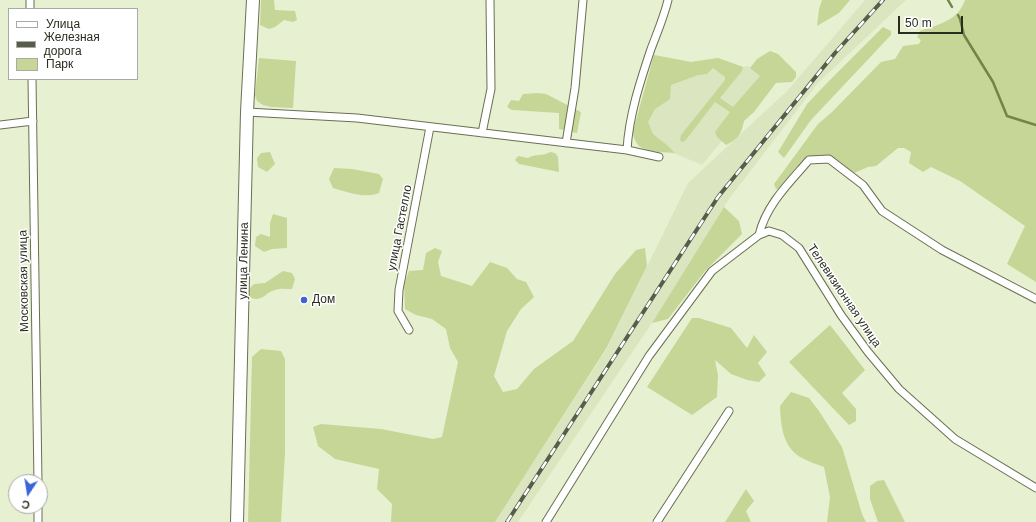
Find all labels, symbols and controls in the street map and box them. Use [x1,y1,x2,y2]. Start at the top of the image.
legend [8,8,138,80]
scale bar [900,8,965,34]
text: 50 m [905,16,932,30]
text: Улица [46,17,80,31]
text: Железная дорога [44,30,100,58]
text: Парк [46,57,73,71]
street label: улица Гастелло [385,184,415,272]
street label: улица Ленина [236,222,252,300]
street label: Московская улица [16,230,32,332]
street label: Телевизионная улица [804,242,884,350]
place label: Дом [312,293,335,307]
marker: Дом [299,295,309,305]
north arrow [8,474,48,514]
text: С [21,498,31,511]

